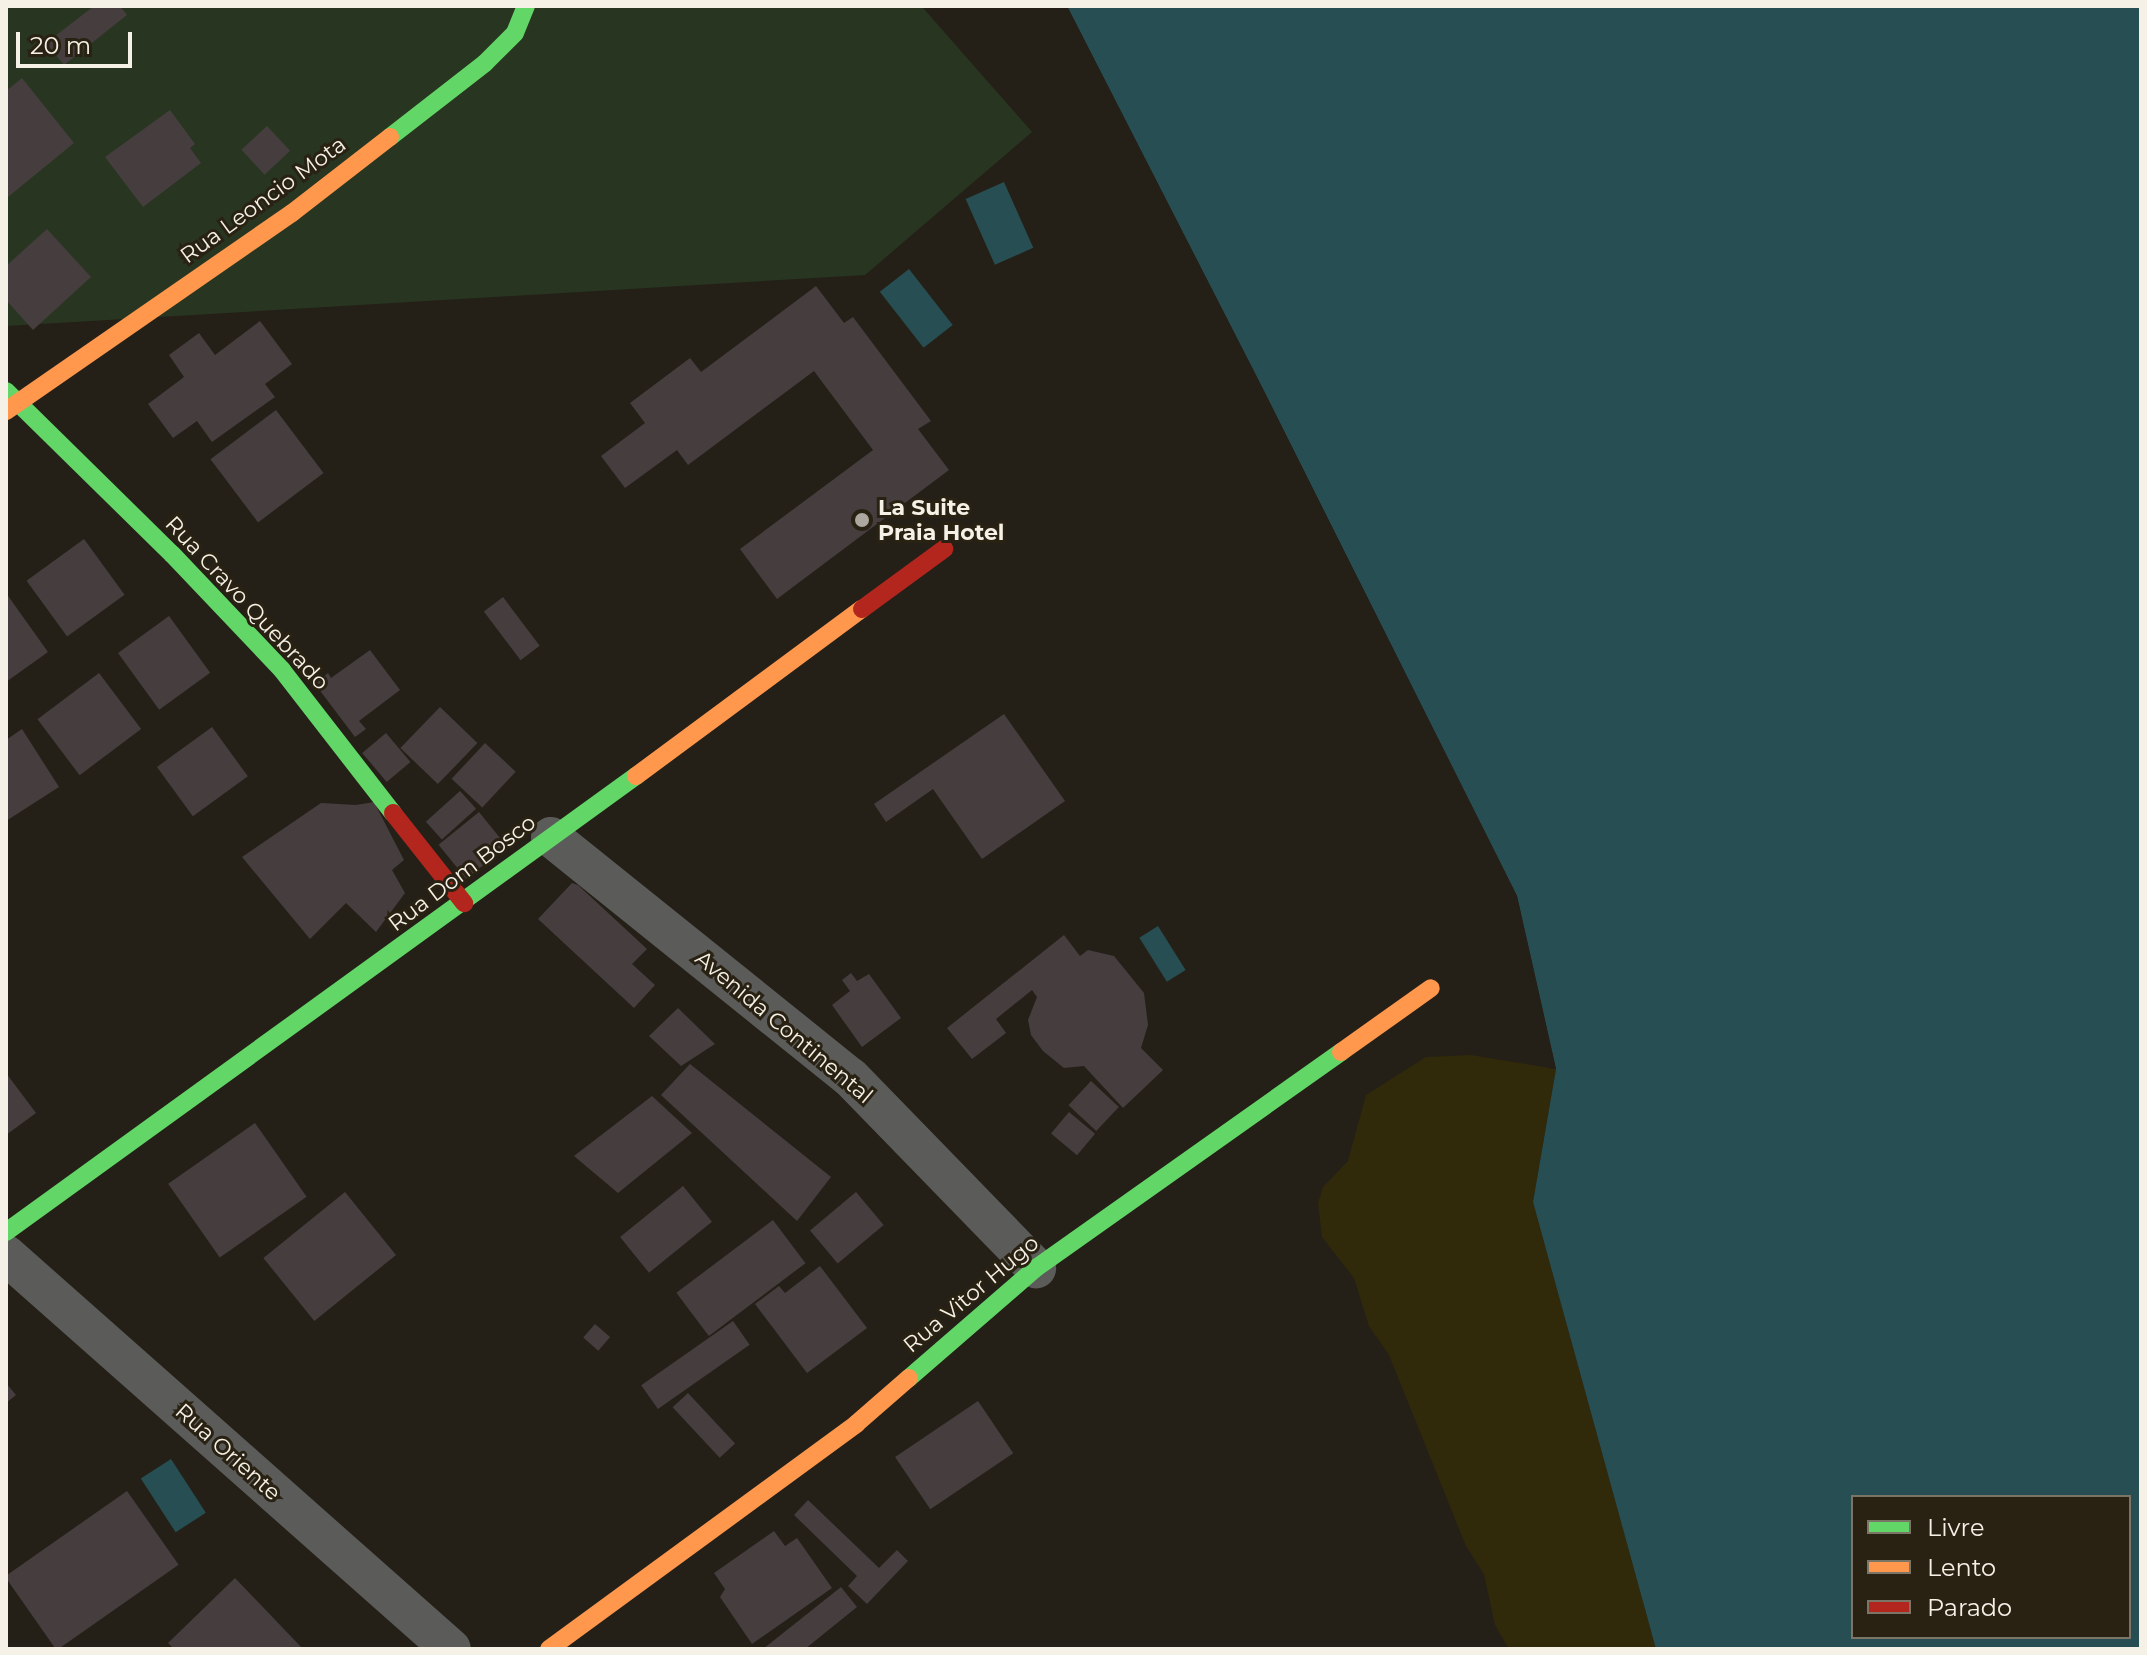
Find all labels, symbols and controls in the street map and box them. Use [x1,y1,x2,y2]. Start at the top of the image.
scale bar [20,16,136,66]
text: 20 m [30,31,91,60]
street label: Rua Leoncio Mota [175,131,351,269]
place label: La Suite Praia Hotel [878,494,1004,546]
street label: Rua Cravo Quebrado [160,511,334,695]
marker: La Suite Praia Hotel [853,511,871,529]
street label: Rua Dom Bosco [383,809,541,937]
street label: Avenida Continental [690,945,878,1109]
street label: Rua Vitor Hugo [898,1230,1044,1358]
street label: Rua Oriente [170,1398,286,1506]
legend [1851,1495,2131,1639]
text: Livre [1927,1513,1984,1542]
text: Lento [1927,1553,1996,1582]
text: Parado [1927,1593,2012,1622]

